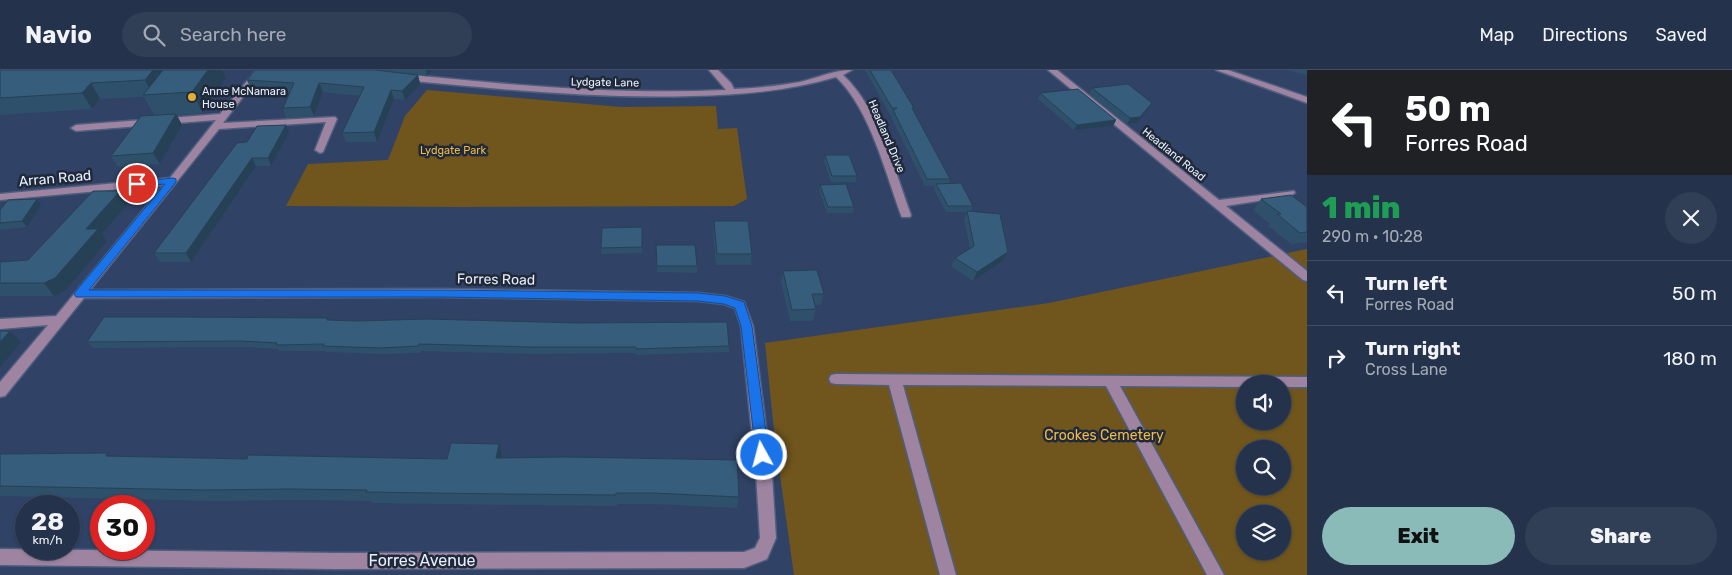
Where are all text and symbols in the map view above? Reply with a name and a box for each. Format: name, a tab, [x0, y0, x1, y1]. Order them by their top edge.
search box	[122, 12, 472, 57]
text: Navio	[25, 21, 92, 49]
icon: search	[140, 21, 168, 49]
text: Search here	[180, 23, 286, 46]
text: Map	[1479, 24, 1514, 46]
text: Directions	[1542, 24, 1628, 46]
text: Saved	[1656, 24, 1707, 46]
street label: Lydgate Lane	[571, 75, 639, 90]
place label: Anne McNamara House	[202, 85, 286, 111]
text: 50 m	[1405, 88, 1491, 130]
icon: left	[1322, 90, 1387, 155]
marker: Anne McNamara House	[186, 91, 198, 103]
street label: Headland Drive	[865, 98, 908, 175]
street label: Headland Road	[1140, 125, 1208, 184]
text: Forres Road	[1405, 130, 1528, 157]
park label: Lydgate Park	[420, 144, 486, 157]
pin	[116, 163, 158, 205]
street label: Arran Road	[18, 167, 92, 190]
icon: arrive	[123, 170, 151, 198]
text: 1 min	[1322, 190, 1400, 226]
button: close	[1665, 192, 1717, 244]
text: 290 m · 10:28	[1322, 227, 1423, 246]
street label: Forres Road	[457, 270, 535, 289]
text: Turn left	[1365, 272, 1447, 295]
icon: left	[1322, 279, 1350, 307]
text: 50 m	[1672, 282, 1717, 305]
text: Forres Road	[1365, 295, 1454, 314]
text: Turn right	[1365, 337, 1460, 360]
icon: right	[1322, 344, 1350, 372]
text: 180 m	[1663, 347, 1717, 370]
text: Cross Lane	[1365, 360, 1448, 379]
map controls	[1236, 375, 1291, 560]
button: sound	[1236, 375, 1291, 430]
park label: Crookes Cemetery	[1044, 427, 1164, 444]
position arrow	[735, 428, 787, 480]
button: search	[1236, 440, 1291, 495]
speed limit sign: 30	[90, 495, 155, 560]
button: layers	[1236, 505, 1291, 560]
text: 28	[31, 507, 64, 536]
button: Exit	[1322, 507, 1515, 565]
button: Share	[1525, 507, 1717, 565]
text: km/h	[33, 533, 62, 547]
street label: Forres Avenue	[368, 551, 476, 570]

